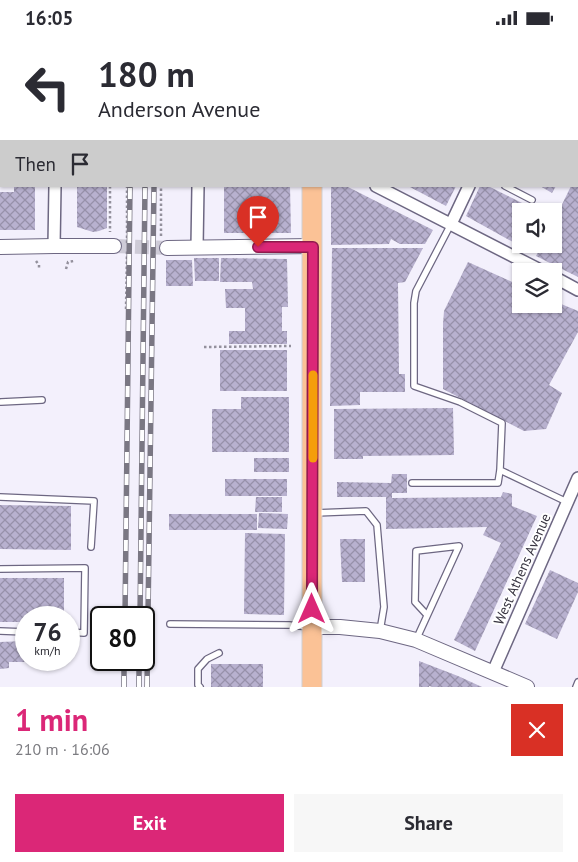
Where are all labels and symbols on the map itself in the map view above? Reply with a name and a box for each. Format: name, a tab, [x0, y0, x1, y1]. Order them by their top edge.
pin	[237, 196, 279, 247]
street label: West Athens Avenue	[489, 510, 555, 628]
position arrow	[285, 582, 337, 634]
speed limit sign: 80	[90, 606, 155, 671]

